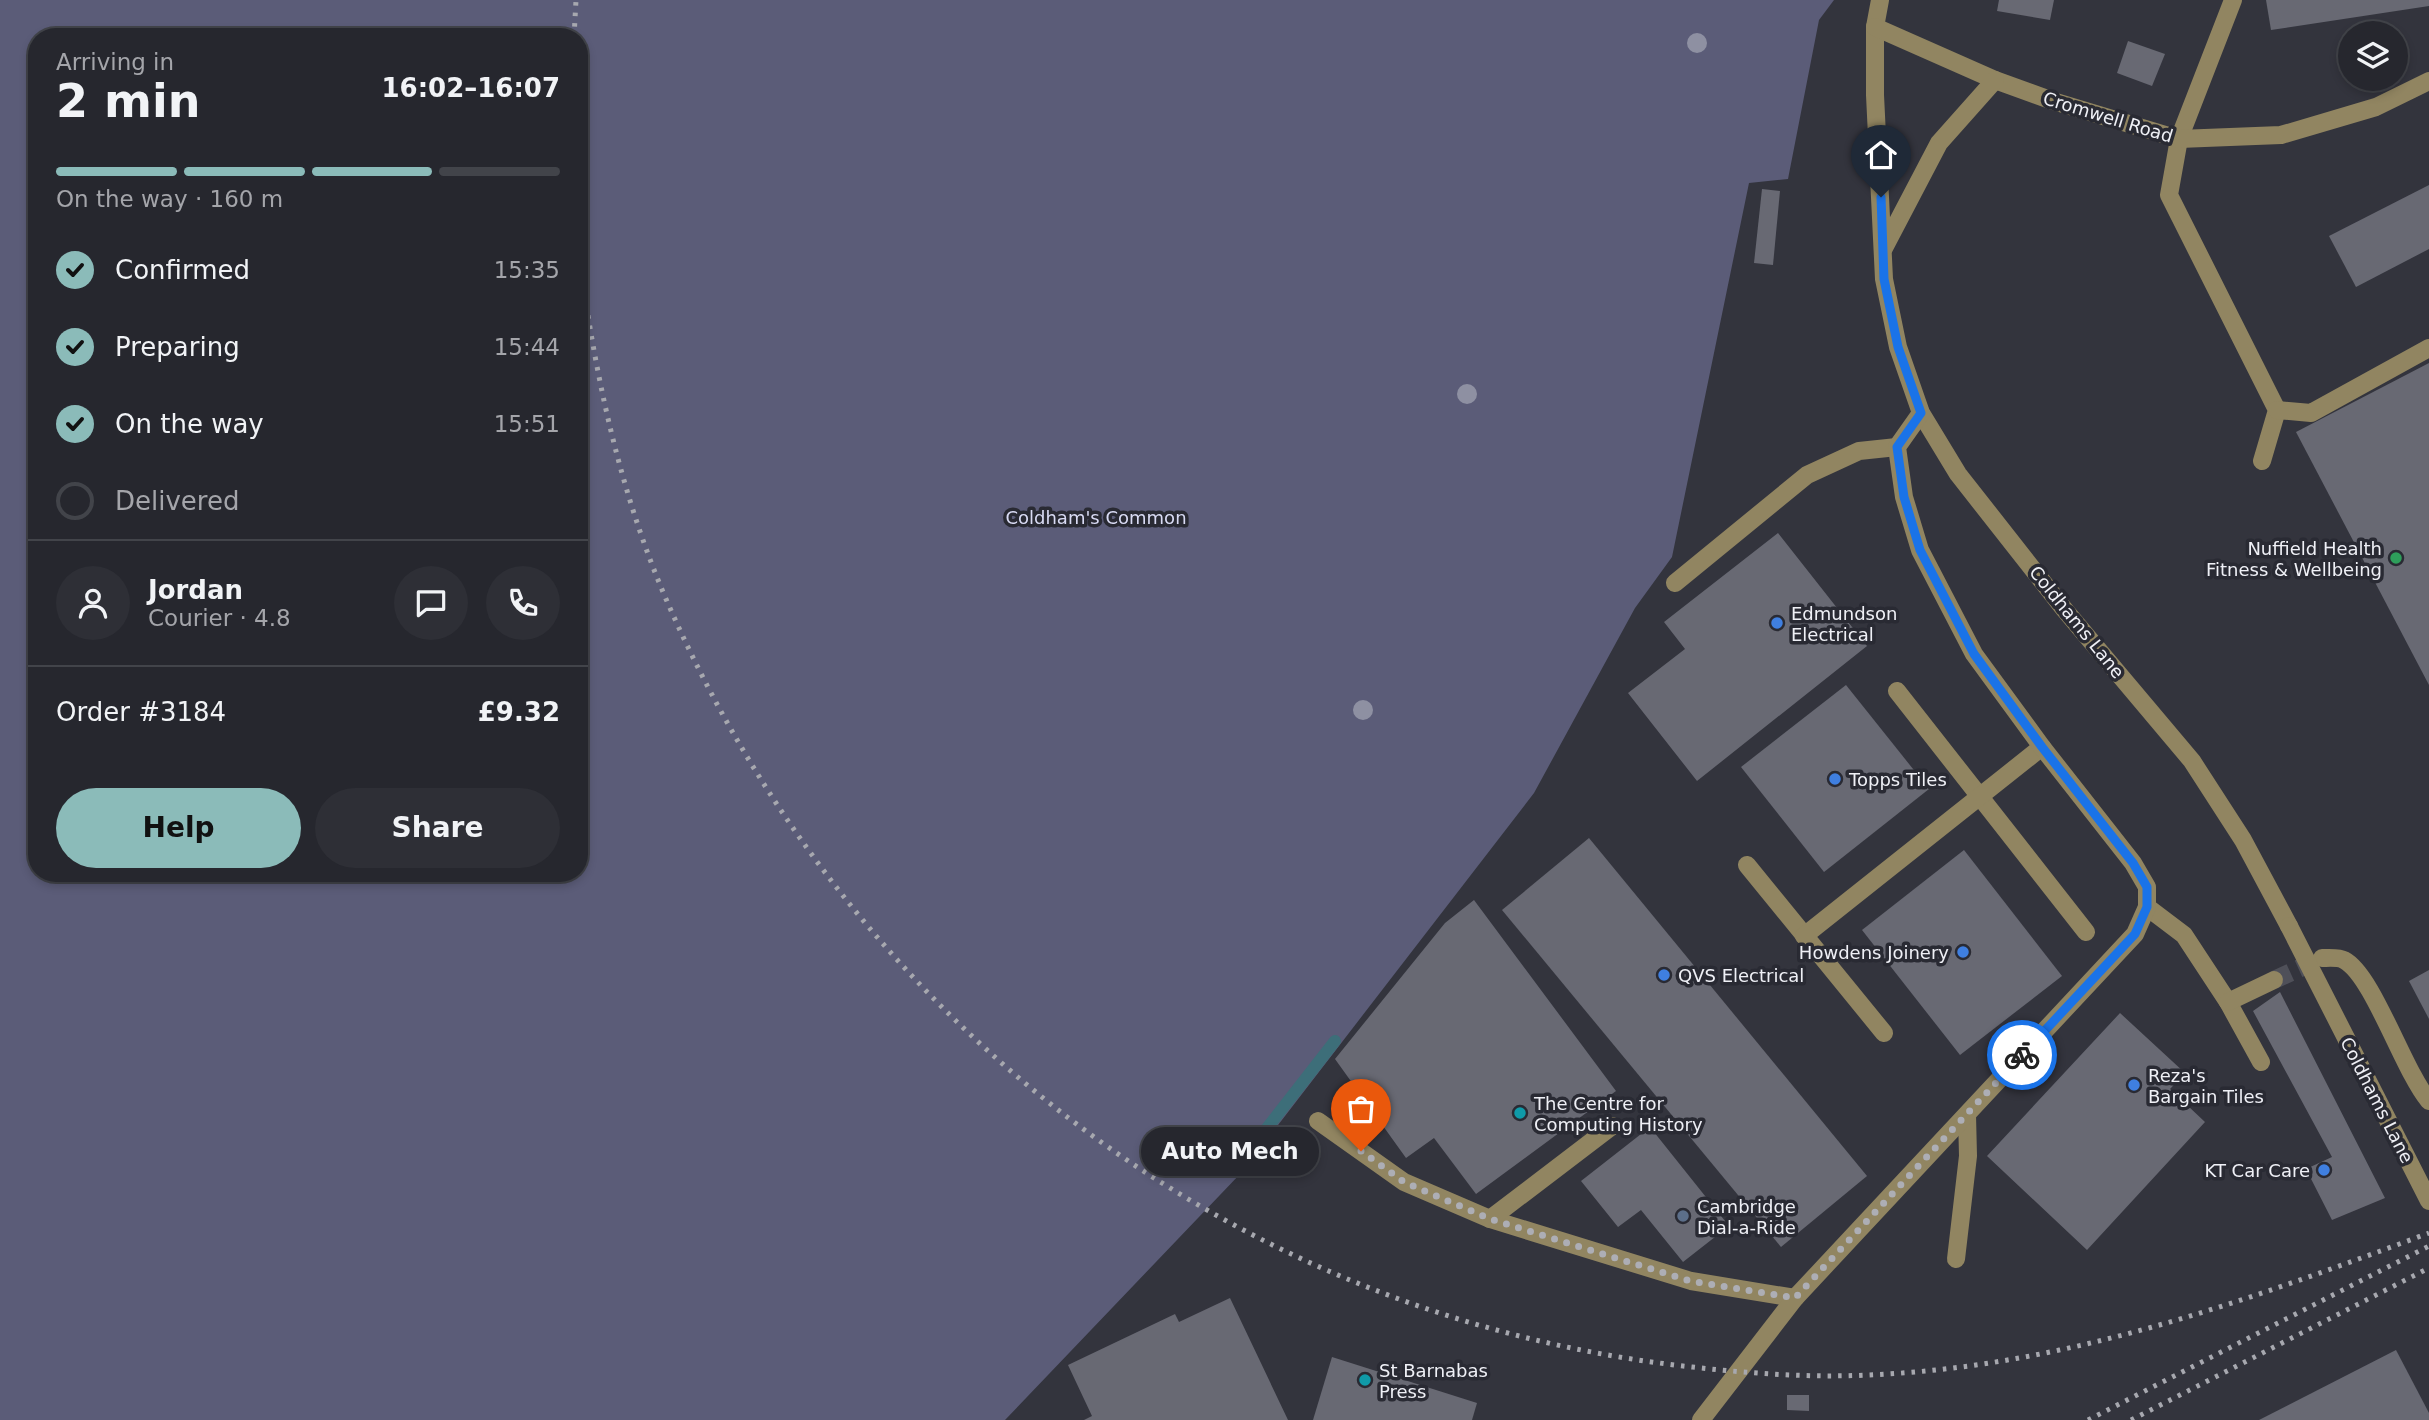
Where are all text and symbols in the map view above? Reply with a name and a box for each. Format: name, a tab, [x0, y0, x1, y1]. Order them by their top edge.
map controls	[2338, 21, 2408, 91]
button: layers	[2338, 21, 2408, 91]
text: Arriving in	[56, 49, 174, 75]
text: 16:02–16:07	[381, 73, 560, 103]
text: 2 min	[56, 74, 200, 128]
street label: Cromwell Road	[2040, 87, 2176, 147]
pin	[1851, 125, 1911, 197]
icon: home	[1862, 136, 1900, 174]
text: On the way · 160 m	[56, 186, 283, 212]
icon: check	[56, 251, 94, 289]
text: Confirmed	[115, 255, 250, 285]
text: 15:35	[494, 257, 560, 283]
icon: check	[56, 328, 94, 366]
text: Preparing	[115, 332, 240, 362]
text: 15:44	[494, 334, 560, 360]
icon: check	[56, 405, 94, 443]
text: On the way	[115, 409, 264, 439]
text: 15:51	[494, 411, 560, 437]
text: Delivered	[115, 486, 239, 516]
park label: Coldham's Common	[1005, 507, 1187, 528]
place label: Nuffield Health Fitness & Wellbeing	[2206, 538, 2382, 580]
marker: Nuffield Health Fitness & Wellbeing	[2388, 550, 2404, 566]
street label: Coldhams Lane	[2025, 562, 2129, 682]
button: person	[56, 566, 130, 640]
button: chat	[394, 566, 468, 640]
button: phone	[486, 566, 560, 640]
text: Jordan	[148, 575, 243, 605]
place label: Edmundson Electrical	[1791, 603, 1897, 645]
text: Courier · 4.8	[148, 605, 291, 631]
marker: Edmundson Electrical	[1769, 615, 1785, 631]
text: Order #3184	[56, 697, 226, 727]
text: £9.32	[478, 697, 560, 727]
place label: Topps Tiles	[1848, 769, 1947, 790]
marker: Topps Tiles	[1827, 771, 1843, 787]
button: Help	[56, 788, 301, 868]
button: Share	[315, 788, 560, 868]
place label: Howdens Joinery	[1799, 942, 1949, 963]
marker: Howdens Joinery	[1955, 944, 1971, 960]
place label: QVS Electrical	[1678, 965, 1804, 986]
marker: QVS Electrical	[1656, 967, 1672, 983]
courier	[1987, 1020, 2057, 1090]
street label: Coldhams Lane	[2336, 1033, 2418, 1167]
icon: bike	[2003, 1036, 2041, 1074]
place label: Reza's Bargain Tiles	[2148, 1065, 2264, 1107]
marker: Reza's Bargain Tiles	[2126, 1077, 2142, 1093]
pin	[1331, 1079, 1391, 1151]
icon: bag	[1342, 1090, 1380, 1128]
place label: The Centre for Computing History	[1533, 1093, 1703, 1135]
marker: The Centre for Computing History	[1512, 1105, 1528, 1121]
callout: Auto Mech	[1140, 1126, 1319, 1176]
text: Auto Mech	[1161, 1138, 1299, 1164]
place label: KT Car Care	[2204, 1160, 2310, 1181]
marker: KT Car Care	[2316, 1162, 2332, 1178]
place label: Cambridge Dial-a-Ride	[1697, 1196, 1796, 1238]
marker: Cambridge Dial-a-Ride	[1675, 1208, 1691, 1224]
place label: St Barnabas Press	[1379, 1360, 1488, 1402]
marker: St Barnabas Press	[1357, 1372, 1373, 1388]

